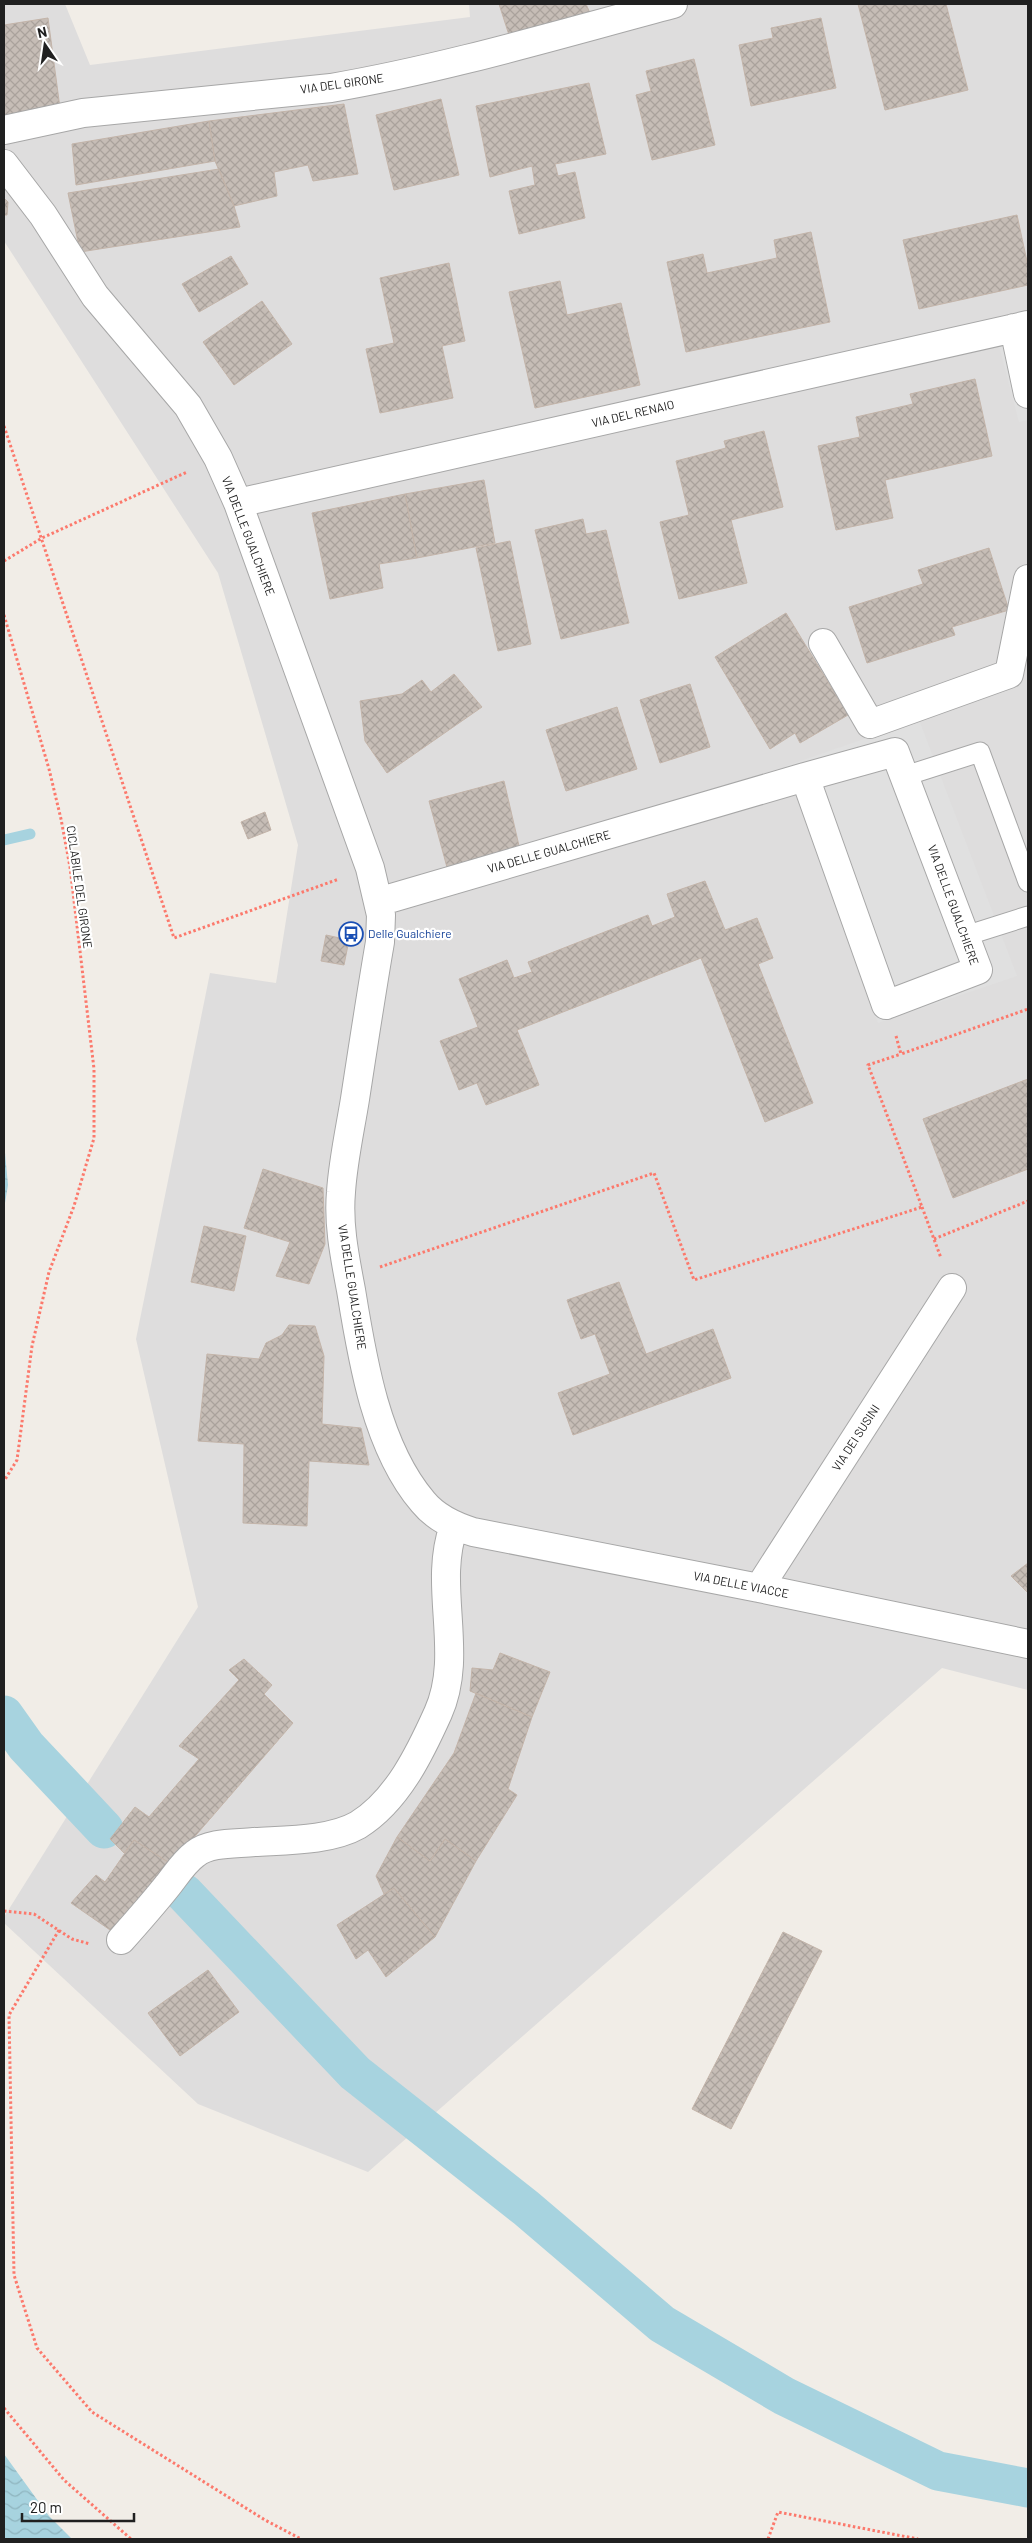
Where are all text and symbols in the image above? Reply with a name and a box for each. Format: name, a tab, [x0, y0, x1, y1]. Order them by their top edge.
north arrow	[20, 20, 70, 70]
text: N	[36, 23, 48, 41]
street label: VIA DEL GIRONE	[299, 70, 385, 96]
street label: VIA DEL RENAIO	[590, 397, 675, 429]
street label: VIA DELLE GUALCHIERE	[220, 474, 278, 597]
street label: CICLABILE DEL GIRONE	[64, 825, 96, 949]
street label: VIA DELLE GUALCHIERE	[486, 827, 612, 875]
street label: VIA DELLE GUALCHIERE	[926, 843, 982, 967]
bus stop icon: Delle Gualchiere	[338, 921, 364, 947]
place label: Delle Gualchiere	[368, 926, 452, 940]
street label: VIA DELLE GUALCHIERE	[336, 1223, 370, 1351]
street label: VIA DEI SUSINI	[829, 1402, 882, 1473]
street label: VIA DELLE VIACCE	[692, 1568, 790, 1600]
scale bar	[22, 2490, 135, 2522]
text: 20 m	[30, 2498, 62, 2516]

